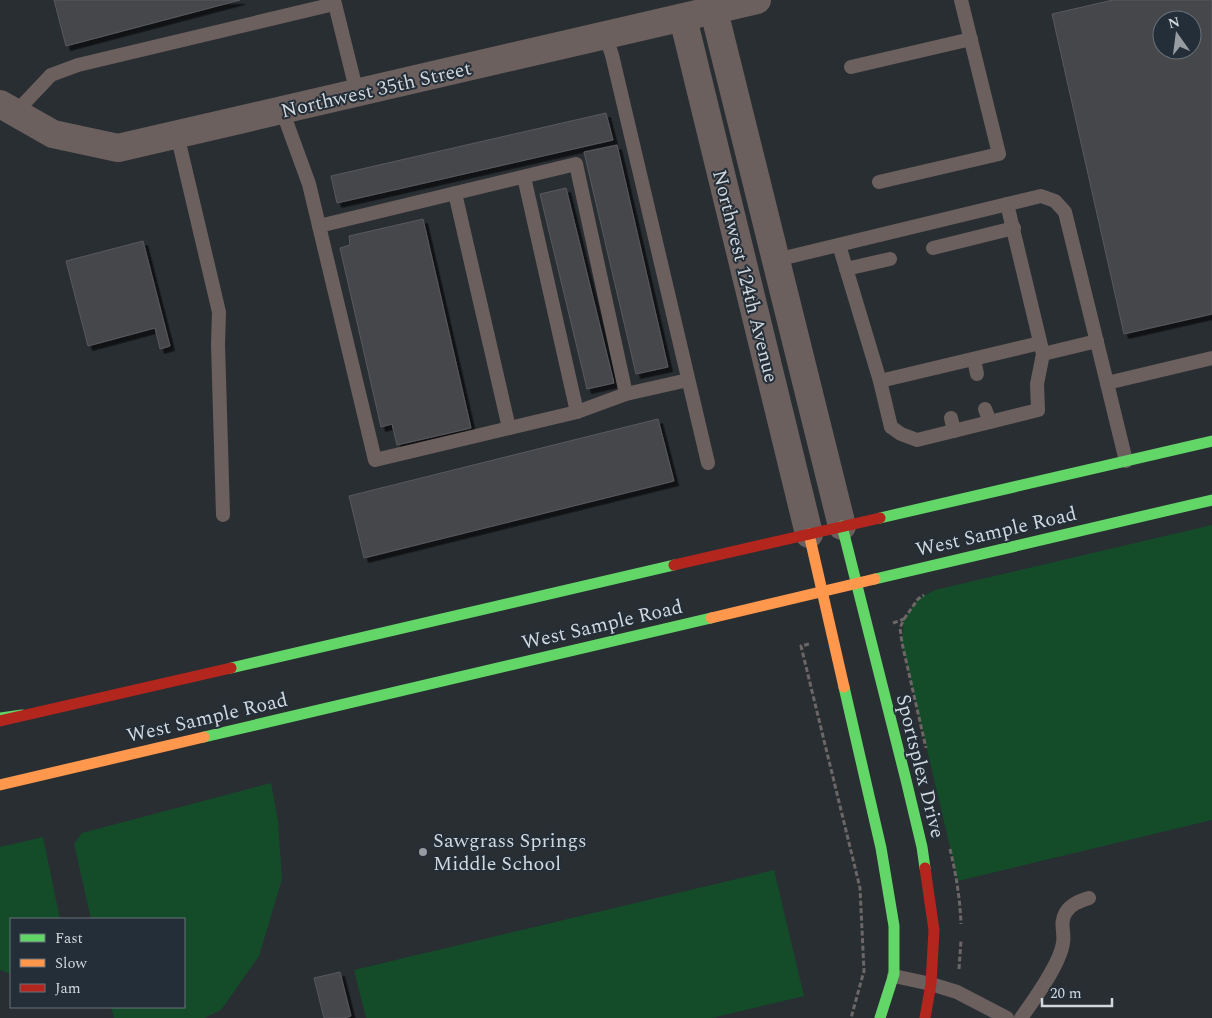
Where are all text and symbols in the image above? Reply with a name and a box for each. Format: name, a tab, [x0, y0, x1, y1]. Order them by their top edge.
north arrow	[1152, 10, 1202, 60]
text: N	[1166, 11, 1182, 34]
street label: Northwest 35th Street	[278, 53, 474, 126]
street label: Northwest 124th Avenue	[704, 167, 786, 386]
street label: West Sample Road	[913, 499, 1080, 565]
street label: West Sample Road	[519, 592, 686, 658]
street label: West Sample Road	[124, 685, 291, 751]
street label: Sportsplex Drive	[888, 691, 952, 841]
place label: Sawgrass Springs Middle School	[433, 826, 587, 879]
marker: Sawgrass Springs Middle School	[417, 846, 429, 858]
legend	[10, 918, 185, 1008]
text: Fast	[55, 927, 83, 950]
text: Slow	[55, 952, 87, 975]
scale bar	[1042, 976, 1112, 1008]
text: Jam	[55, 977, 81, 1000]
text: 20 m	[1050, 982, 1082, 1005]

